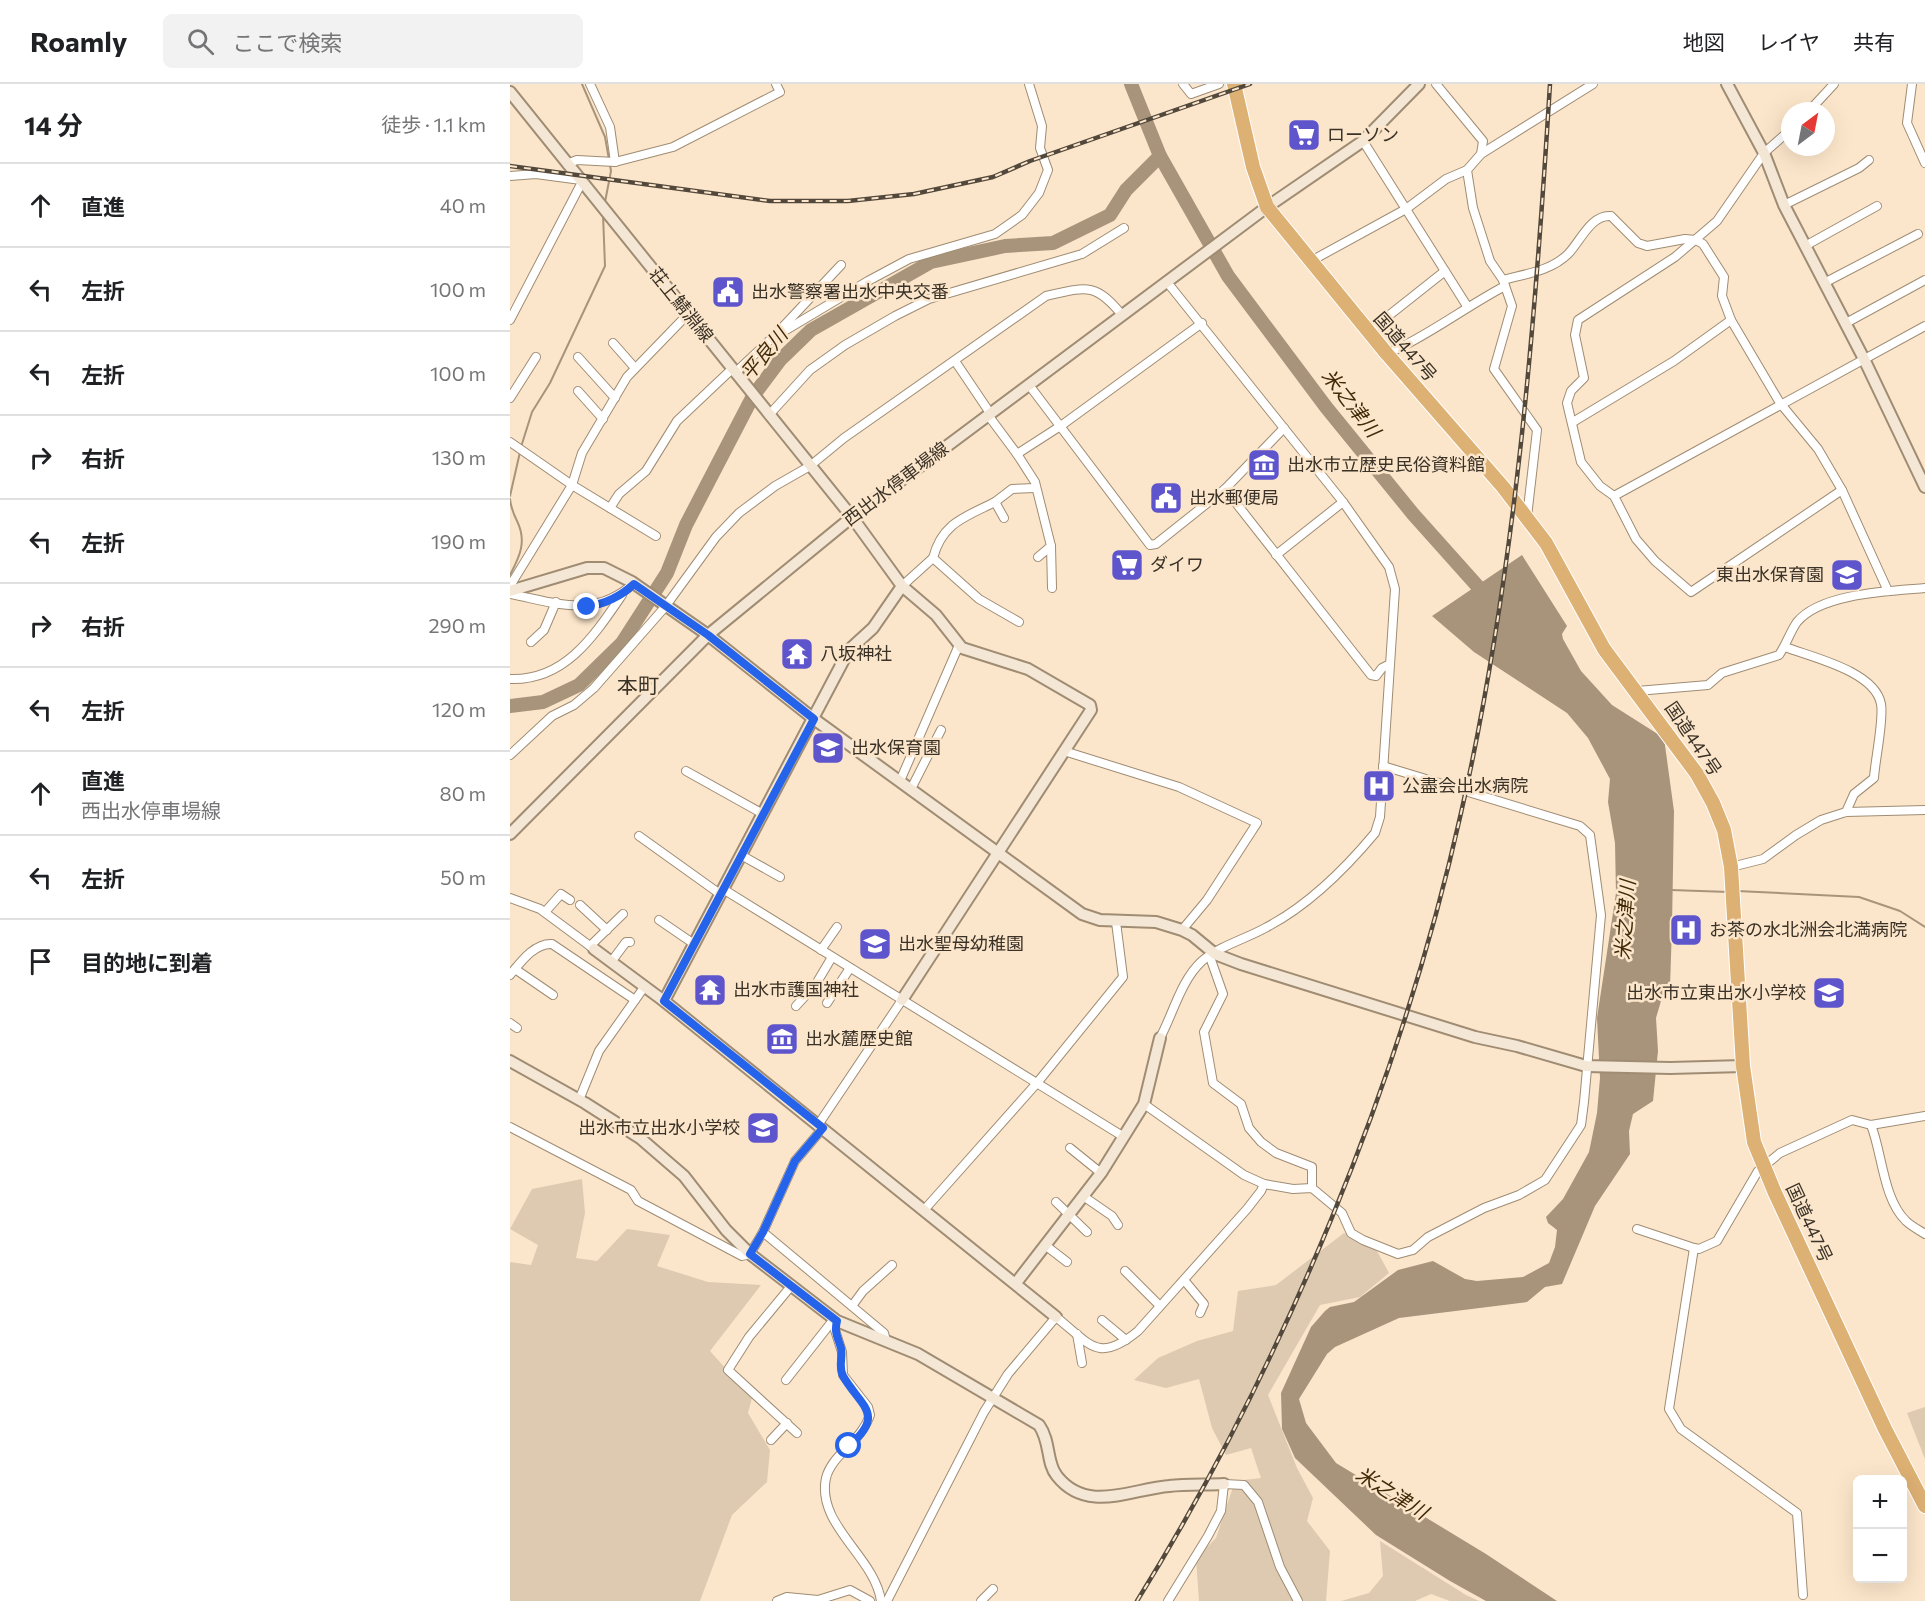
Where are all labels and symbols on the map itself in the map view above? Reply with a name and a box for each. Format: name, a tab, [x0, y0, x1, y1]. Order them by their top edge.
north arrow	[1781, 102, 1835, 156]
supermarket icon: ローソン	[1286, 117, 1322, 153]
place label: ローソン	[1327, 123, 1399, 145]
street label: 荘上鯖淵線	[645, 262, 719, 346]
public building icon: 出水警察署出水中央交番	[710, 274, 746, 310]
place label: 出水警察署出水中央交番	[751, 280, 949, 302]
street label: 国道447号	[1370, 307, 1442, 386]
water label: 平良川	[735, 321, 793, 384]
water label: 米之津川	[1318, 363, 1387, 443]
street label: 西出水停車場線	[838, 437, 952, 530]
museum icon: 出水市立歴史民俗資料館	[1246, 447, 1282, 483]
place label: 出水市立歴史民俗資料館	[1287, 453, 1485, 475]
public building icon: 出水郵便局	[1148, 480, 1184, 516]
place label: 出水郵便局	[1189, 486, 1279, 508]
supermarket icon: ダイワ	[1109, 547, 1145, 583]
place label: ダイワ	[1150, 553, 1204, 575]
school or university icon: 東出水保育園	[1829, 557, 1865, 593]
place label: 東出水保育園	[1716, 563, 1824, 585]
route end	[573, 593, 599, 619]
temple icon: 八坂神社	[779, 636, 815, 672]
place label: 八坂神社	[820, 642, 892, 664]
district label: 本町	[617, 672, 659, 697]
street label: 国道447号	[1661, 697, 1727, 780]
school or university icon: 出水保育園	[810, 730, 846, 766]
place label: 出水保育園	[851, 736, 941, 758]
hospital icon: 公盡会出水病院	[1361, 768, 1397, 804]
place label: 公盡会出水病院	[1402, 774, 1528, 796]
water label: 米之津川	[1609, 877, 1639, 961]
hospital icon: お茶の水北洲会北満病院	[1668, 912, 1704, 948]
place label: お茶の水北洲会北満病院	[1709, 918, 1907, 940]
school or university icon: 出水聖母幼稚園	[857, 926, 893, 962]
place label: 出水聖母幼稚園	[898, 932, 1024, 954]
temple icon: 出水市護国神社	[692, 972, 728, 1008]
school or university icon: 出水市立東出水小学校	[1811, 975, 1847, 1011]
place label: 出水市護国神社	[733, 978, 859, 1000]
place label: 出水市立東出水小学校	[1626, 981, 1806, 1003]
museum icon: 出水麓歴史館	[764, 1021, 800, 1057]
place label: 出水麓歴史館	[805, 1027, 913, 1049]
school or university icon: 出水市立出水小学校	[745, 1110, 781, 1146]
place label: 出水市立出水小学校	[578, 1116, 740, 1138]
street label: 国道447号	[1782, 1180, 1838, 1266]
route start	[835, 1432, 861, 1458]
water label: 米之津川	[1352, 1461, 1435, 1525]

